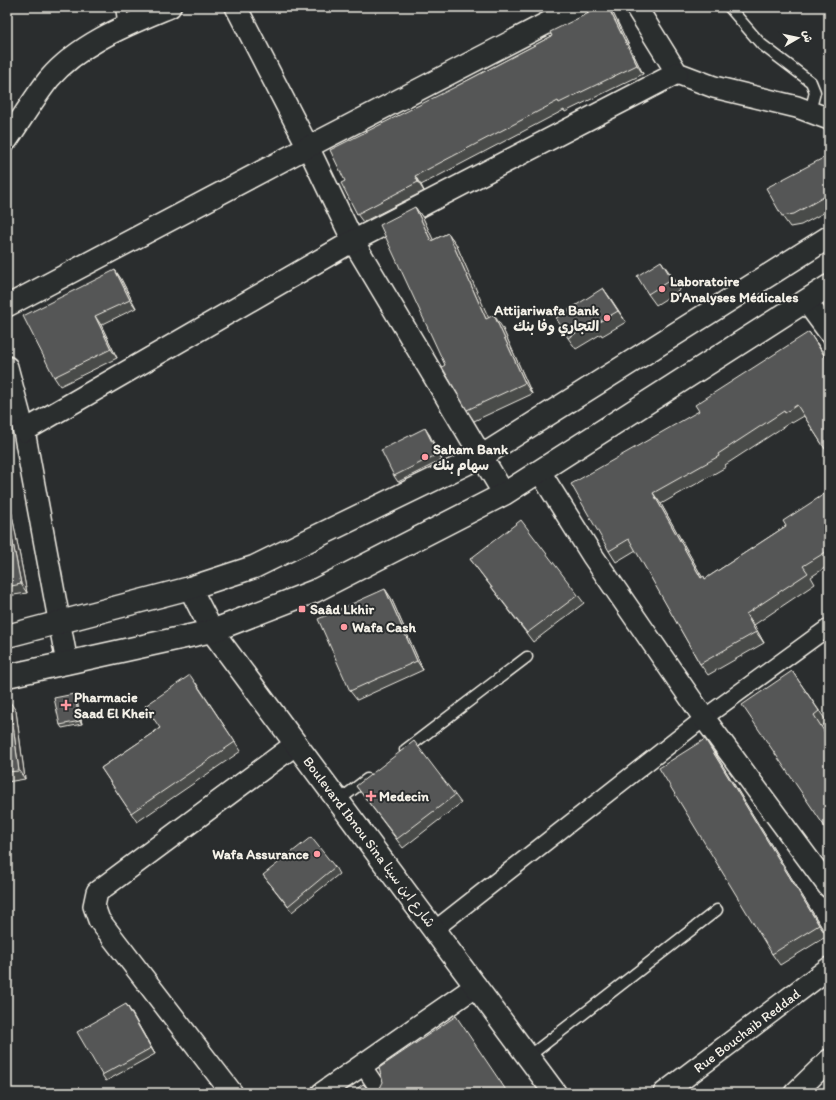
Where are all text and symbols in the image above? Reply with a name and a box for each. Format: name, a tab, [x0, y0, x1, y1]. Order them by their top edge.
north arrow	[778, 18, 818, 58]
text: ش	[800, 30, 815, 44]
place label: Laboratoire D'Analyses Médicales	[670, 273, 799, 306]
marker: Laboratoire D'Analyses Médicales	[657, 284, 667, 294]
place label: Attijariwafa Bank التجاري وفا بنك	[493, 302, 600, 337]
marker: Attijariwafa Bank التجاري وفا بنك	[602, 313, 612, 323]
place label: Saham Bank سهام بنك	[433, 441, 509, 476]
marker: Saham Bank سهام بنك	[420, 452, 430, 462]
place label: Saâd Lkhir	[310, 601, 375, 618]
marker: Saâd Lkhir	[297, 604, 307, 614]
place label: Wafa Cash	[352, 619, 416, 636]
marker: Wafa Cash	[339, 622, 349, 632]
place label: Pharmacie Saad El Kheir	[74, 689, 154, 722]
marker: Pharmacie Saad El Kheir	[61, 700, 71, 710]
street label: Boulevard Ibnou Sina شارع ابن سينا	[298, 753, 439, 931]
place label: Medecin	[379, 788, 429, 805]
marker: Medecin	[366, 791, 376, 801]
place label: Wafa Assurance	[212, 846, 309, 863]
marker: Wafa Assurance	[312, 849, 322, 859]
street label: Rue Bouchaib Reddad	[690, 985, 804, 1077]

